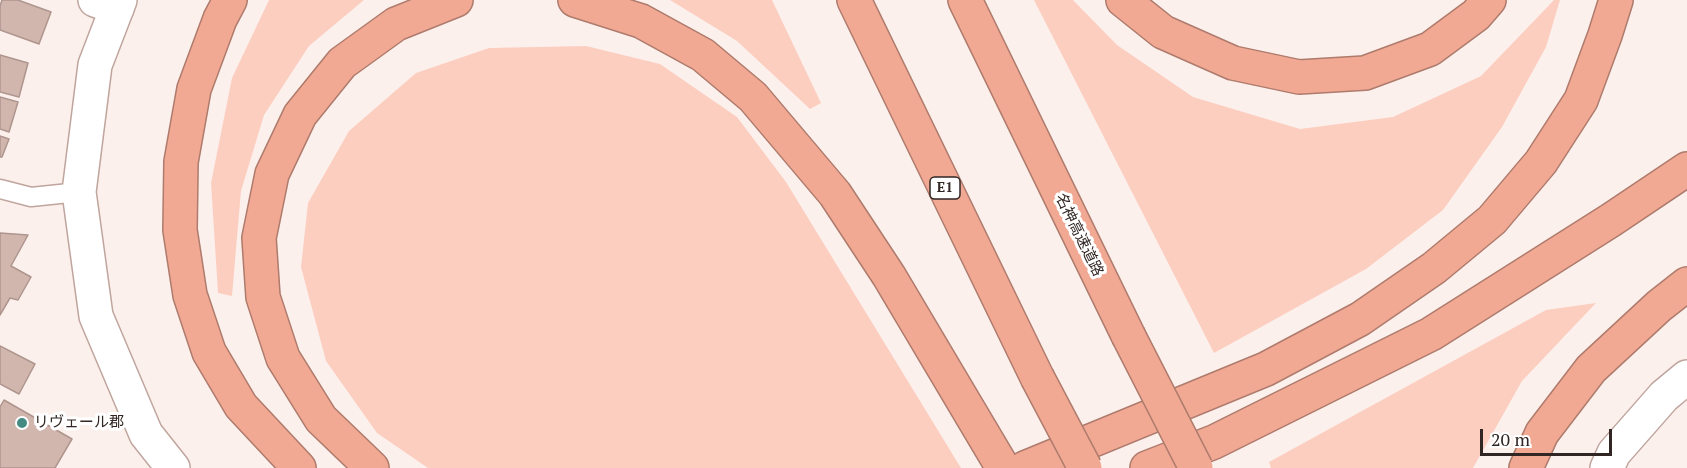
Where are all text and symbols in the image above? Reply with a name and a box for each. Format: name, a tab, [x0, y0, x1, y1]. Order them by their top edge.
road number: E1	[930, 177, 960, 199]
street label: 名神高速道路	[1051, 191, 1107, 279]
place label: リヴェール郡	[34, 414, 124, 432]
marker: リヴェール郡	[15, 416, 29, 430]
scale bar	[1483, 417, 1615, 455]
text: 20 m	[1491, 427, 1530, 451]

